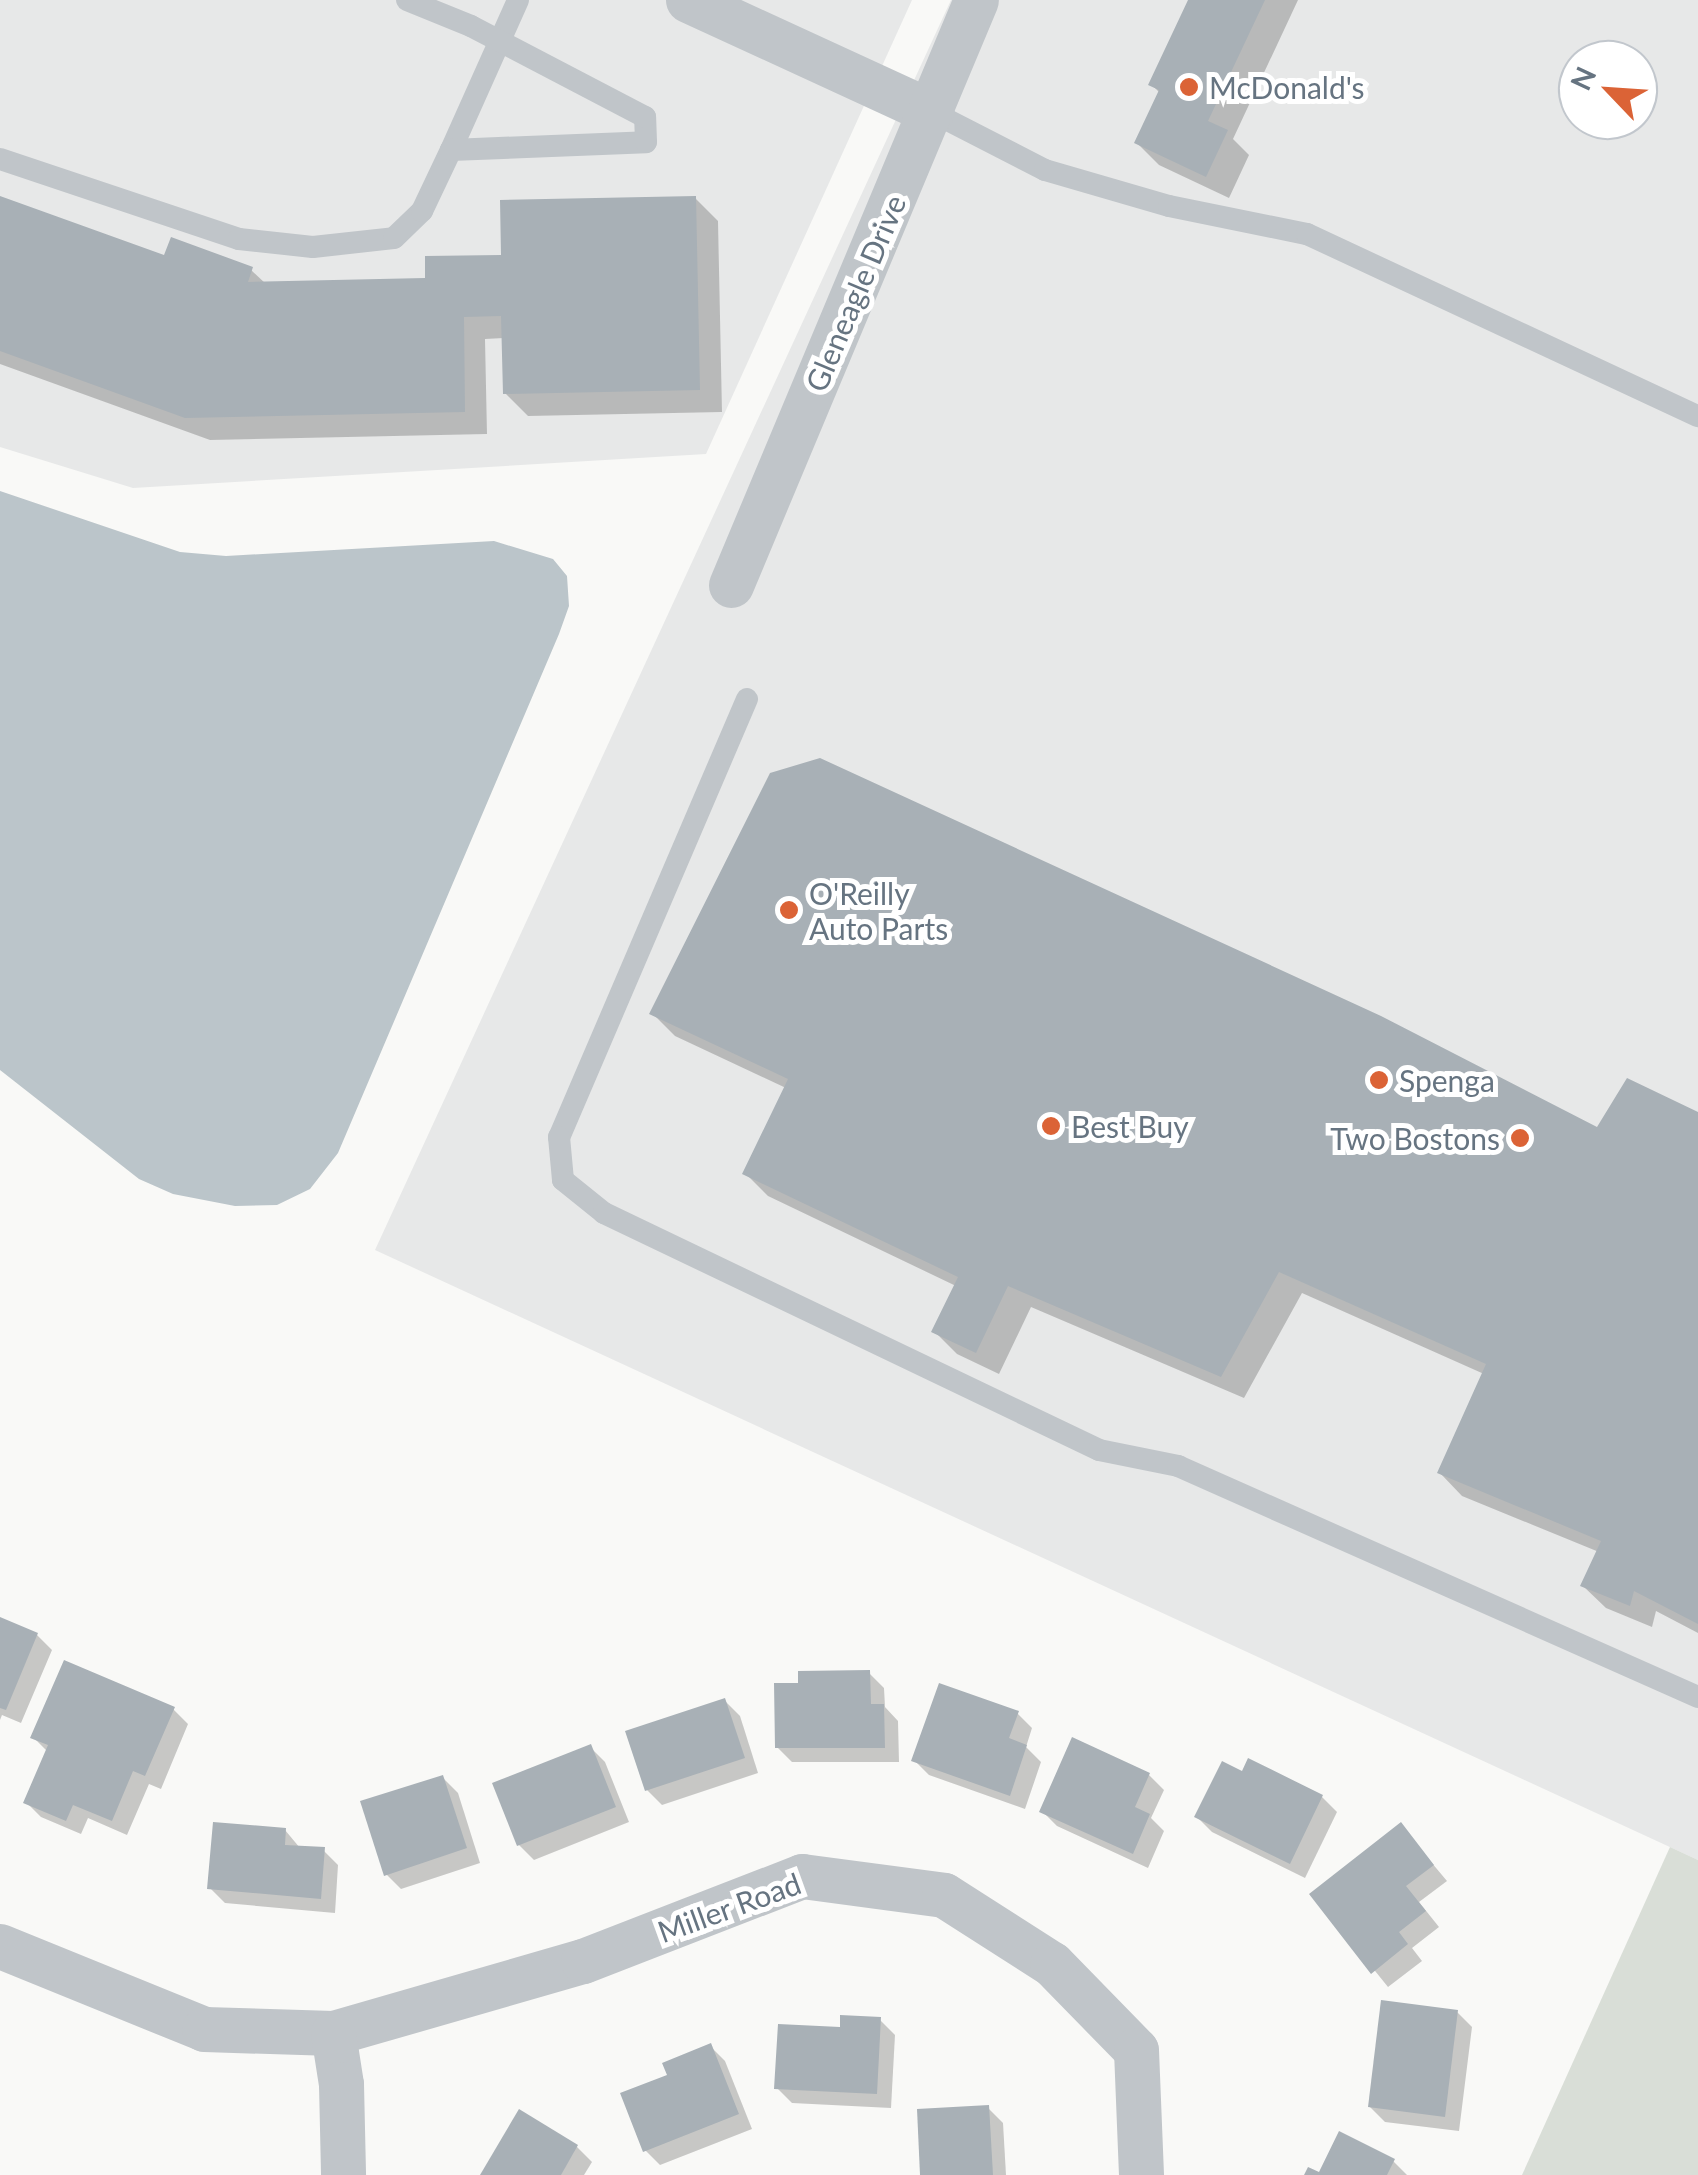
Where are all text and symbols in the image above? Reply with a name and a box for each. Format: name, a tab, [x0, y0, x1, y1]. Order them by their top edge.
north arrow	[1558, 40, 1658, 140]
text: N	[1563, 61, 1603, 95]
place label: McDonald's	[1209, 69, 1365, 105]
marker: McDonald's	[1178, 76, 1200, 98]
street label: Gleneagle Drive	[797, 189, 913, 397]
place label: O'Reilly Auto Parts	[809, 875, 948, 946]
marker: O'Reilly Auto Parts	[778, 899, 800, 921]
place label: Spenga	[1399, 1062, 1495, 1098]
marker: Spenga	[1368, 1069, 1390, 1091]
place label: Best Buy	[1071, 1108, 1189, 1144]
marker: Best Buy	[1040, 1115, 1062, 1137]
place label: Two Bostons	[1330, 1120, 1500, 1156]
marker: Two Bostons	[1509, 1127, 1531, 1149]
street label: Miller Road	[652, 1864, 806, 1950]

